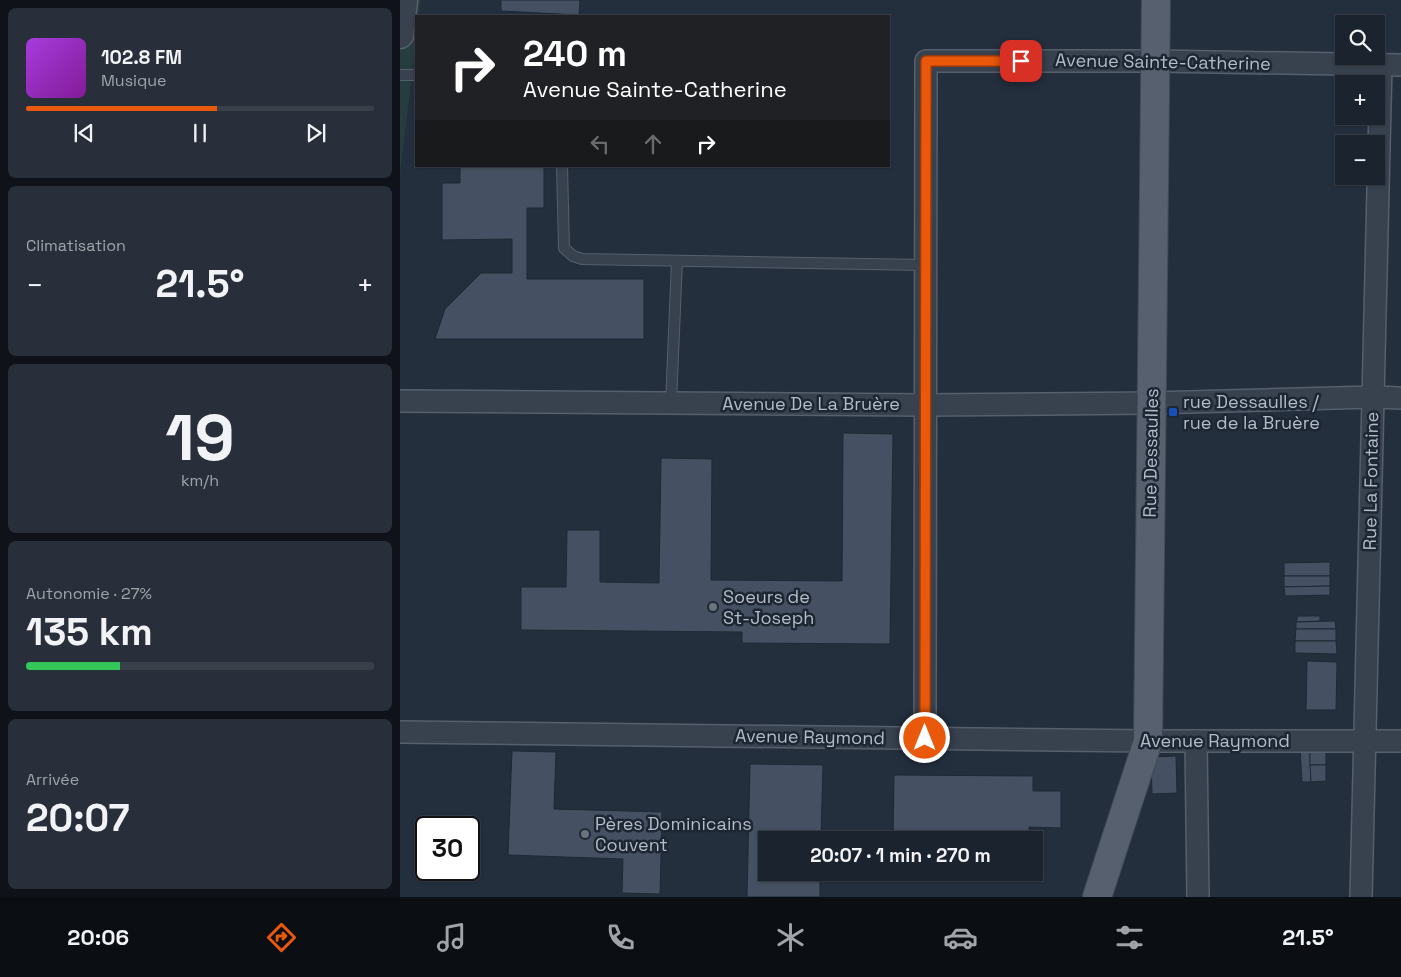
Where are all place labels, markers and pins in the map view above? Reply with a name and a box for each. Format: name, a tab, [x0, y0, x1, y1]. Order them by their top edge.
pin	[1000, 40, 1042, 82]
place label: rue Dessaulles / rue de la Bruère	[1183, 390, 1320, 434]
marker: rue Dessaulles / rue de la Bruère	[1167, 406, 1179, 418]
place label: Soeurs de St-Joseph	[723, 585, 814, 629]
marker: Soeurs de St-Joseph	[707, 601, 719, 613]
place label: Pères Dominicains Couvent	[595, 812, 752, 856]
marker: Pères Dominicains Couvent	[579, 828, 591, 840]

